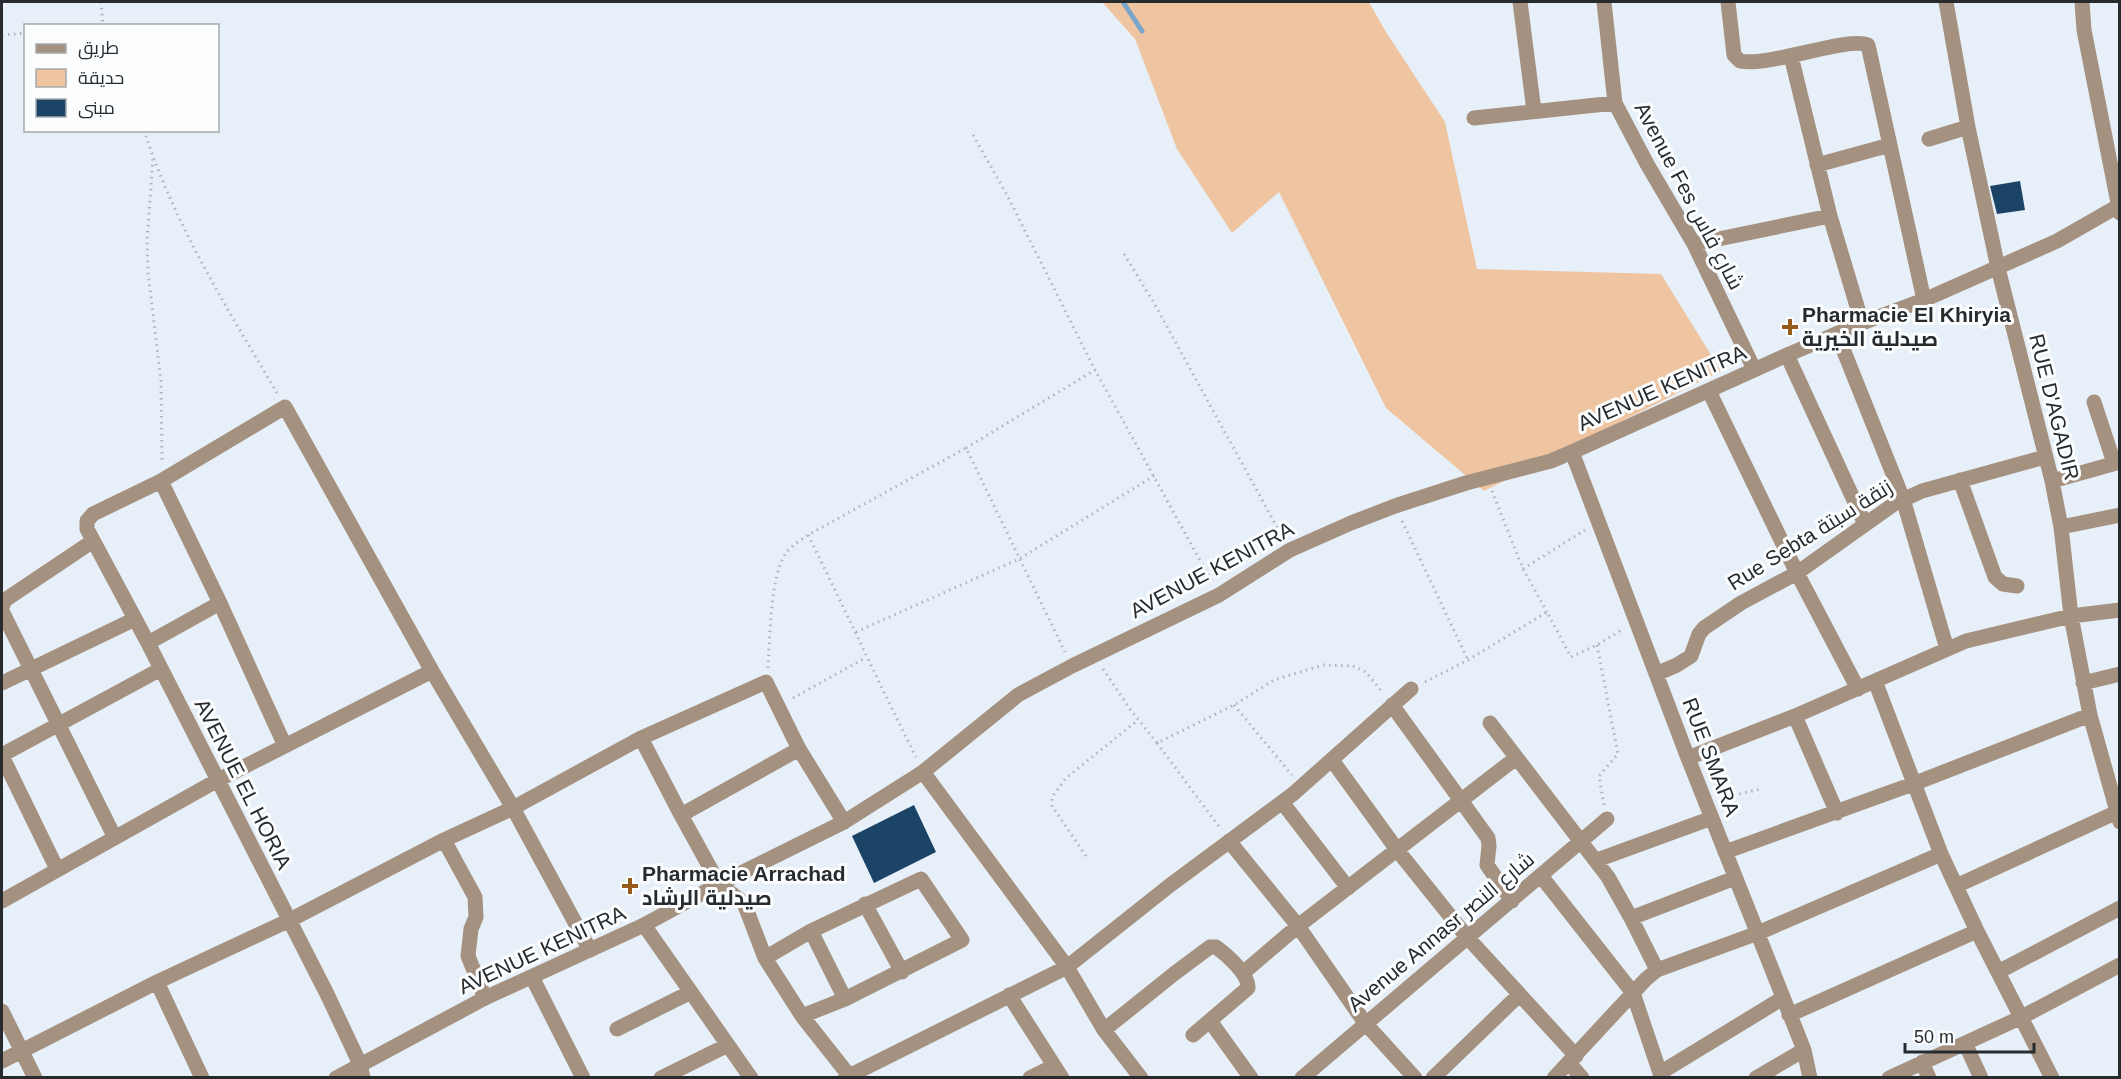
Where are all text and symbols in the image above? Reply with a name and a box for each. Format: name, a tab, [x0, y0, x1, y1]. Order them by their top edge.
legend	[24, 24, 219, 132]
text: طريق	[78, 38, 119, 60]
text: حديقة	[78, 68, 124, 88]
text: مبنى	[78, 98, 115, 119]
street label: Avenue Fes شارع فاس	[1628, 98, 1749, 295]
place label: Pharmacie El Khiryia صيدلية الخيرية	[1802, 303, 2011, 351]
marker: Pharmacie El Khiryia صيدلية الخيرية	[1783, 320, 1797, 334]
street label: RUE D'AGADIR	[2025, 331, 2084, 482]
street label: AVENUE KENITRA	[1574, 340, 1749, 435]
street label: Rue Sebta زنقة سبتة	[1723, 475, 1897, 595]
street label: AVENUE KENITRA	[1126, 517, 1297, 622]
street label: RUE SMARA	[1678, 694, 1745, 819]
street label: AVENUE EL HORIA	[191, 695, 296, 873]
street label: Avenue Annasr شارع النصر	[1343, 847, 1540, 1018]
place label: Pharmacie Arrachad صيدلية الرشاد	[642, 862, 846, 910]
marker: Pharmacie Arrachad صيدلية الرشاد	[623, 879, 637, 893]
street label: AVENUE KENITRA	[455, 901, 629, 998]
scale bar	[1905, 1016, 2034, 1054]
text: 50 m	[1914, 1027, 1954, 1047]

